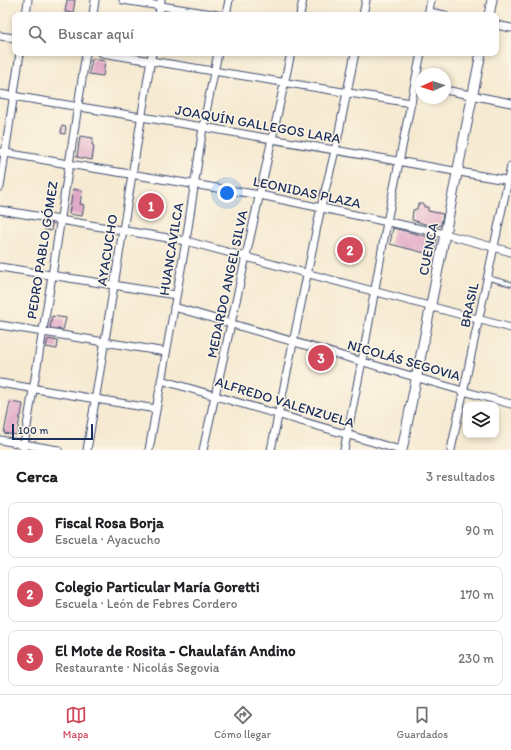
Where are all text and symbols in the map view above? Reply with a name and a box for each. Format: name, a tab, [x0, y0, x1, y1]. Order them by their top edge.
search box	[12, 12, 499, 56]
icon: search	[26, 23, 48, 45]
text: Buscar aquí	[58, 25, 134, 43]
north arrow	[415, 68, 451, 104]
street label: JOAQUÍN GALLEGOS LARA	[174, 102, 342, 147]
street label: LEONIDAS PLAZA	[251, 173, 362, 212]
street label: PEDRO PABLO GÓMEZ	[23, 180, 62, 320]
your location	[217, 183, 237, 203]
pin: 1	[138, 191, 164, 221]
street label: HUANCAVILCA	[156, 201, 187, 297]
street label: MEDARDO ANGEL SILVA	[203, 209, 251, 360]
street label: AYACUCHO	[93, 213, 122, 287]
street label: CUENCA	[415, 221, 442, 277]
pin: 2	[337, 235, 363, 265]
street label: BRASIL	[456, 281, 483, 329]
street label: NICOLÁS SEGOVIA	[345, 336, 462, 385]
pin: 3	[308, 343, 334, 373]
street label: ALFREDO VALENZUELA	[213, 373, 357, 432]
map controls	[463, 402, 499, 438]
button: layers	[463, 402, 499, 438]
scale bar	[12, 422, 93, 441]
text: 100 m	[18, 424, 48, 437]
text: Cerca	[16, 466, 58, 486]
text: 3 resultados	[426, 469, 495, 484]
text: Fiscal Rosa Borja	[55, 514, 164, 532]
text: 1	[27, 523, 33, 538]
text: 90 m	[465, 523, 494, 538]
text: Escuela · Ayacucho	[55, 532, 160, 547]
text: Colegio Particular María Goretti	[55, 578, 260, 596]
text: 2	[27, 587, 33, 602]
text: 170 m	[460, 587, 494, 602]
text: Escuela · León de Febres Cordero	[55, 596, 237, 611]
text: El Mote de Rosita - Chaulafán Andino	[55, 642, 296, 660]
text: 3	[26, 651, 34, 666]
text: 230 m	[458, 651, 494, 666]
text: Restaurante · Nicolás Segovia	[55, 660, 220, 675]
tab: Mapa	[63, 704, 88, 741]
tab: Cómo llegar	[214, 704, 271, 741]
tab: Guardados	[397, 704, 448, 741]

